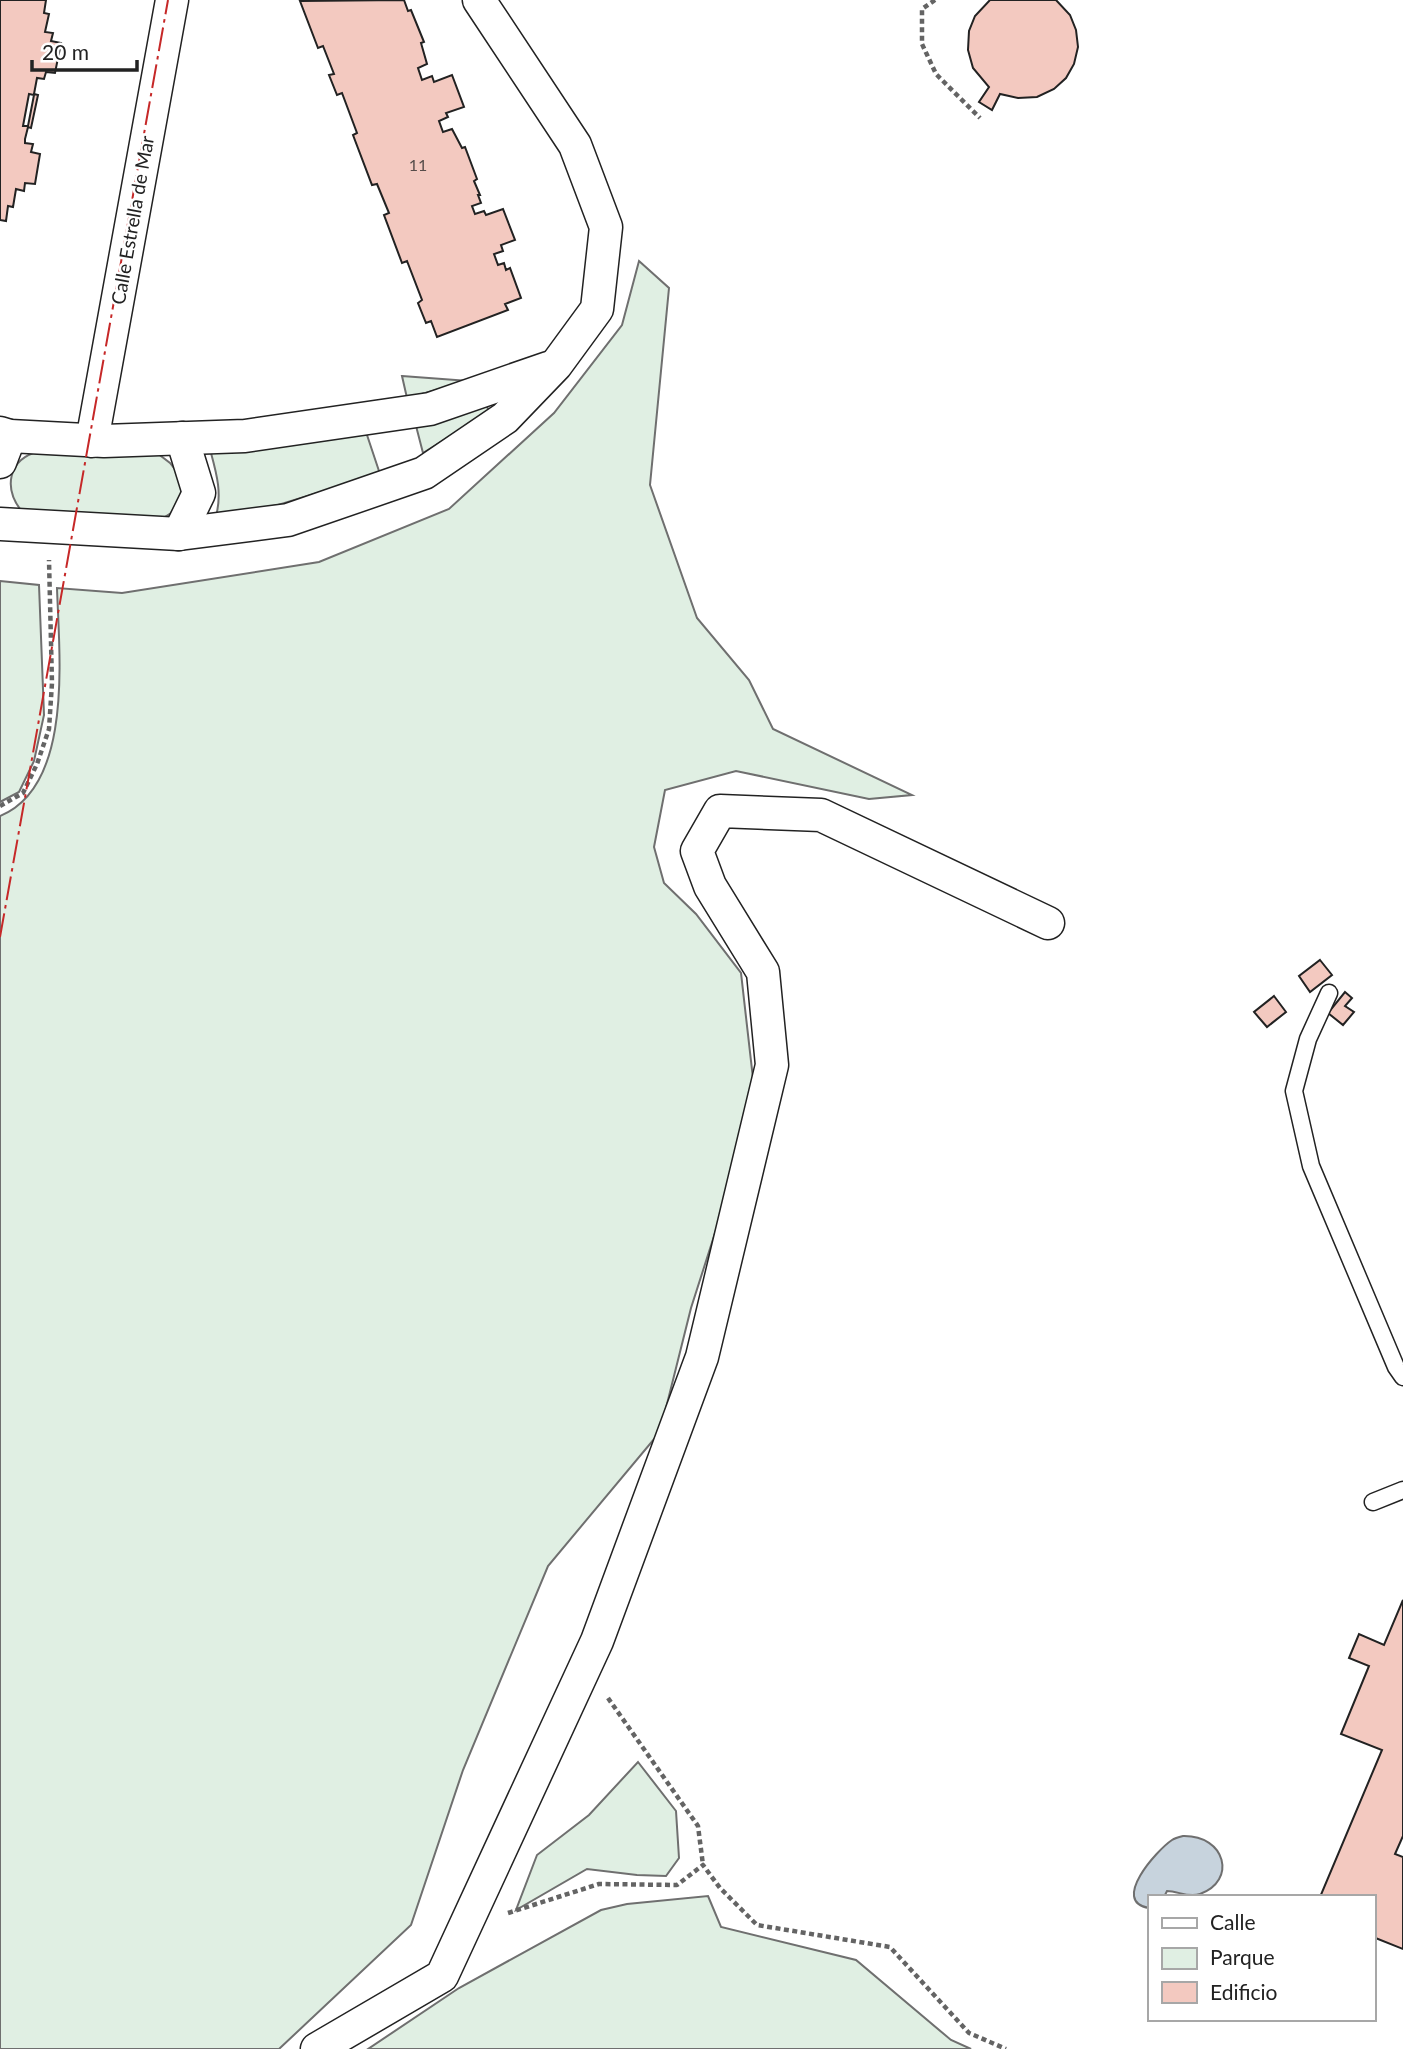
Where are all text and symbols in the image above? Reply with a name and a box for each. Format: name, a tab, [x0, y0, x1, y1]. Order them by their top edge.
scale bar	[32, 28, 136, 72]
text: 20 m	[42, 39, 89, 64]
street label: Calle Estrella de Mar	[106, 134, 158, 306]
house number: 11	[409, 155, 427, 174]
legend	[1148, 1895, 1375, 2021]
text: Calle	[1210, 1909, 1255, 1934]
text: Parque	[1210, 1944, 1275, 1969]
text: Edificio	[1210, 1979, 1278, 2004]

